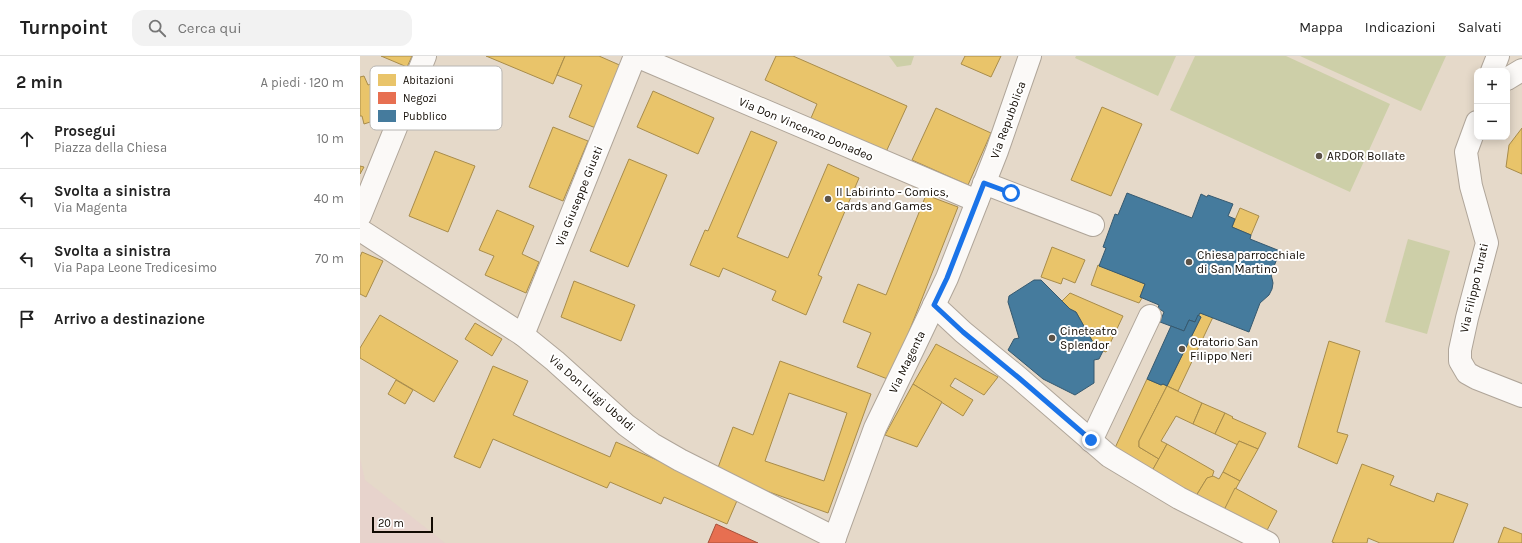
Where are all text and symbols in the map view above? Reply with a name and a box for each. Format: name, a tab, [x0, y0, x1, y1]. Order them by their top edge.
search box	[132, 10, 412, 46]
text: Turnpoint	[20, 17, 108, 39]
icon: search	[146, 17, 168, 39]
text: Cerca qui	[178, 19, 242, 37]
text: Mappa	[1299, 19, 1343, 36]
text: Indicazioni	[1365, 19, 1436, 36]
text: Salvati	[1458, 19, 1502, 36]
legend	[370, 66, 502, 130]
map controls	[1474, 68, 1510, 140]
button: +	[1474, 68, 1510, 104]
text: 2 min	[16, 72, 63, 92]
text: Abitazioni	[403, 74, 454, 87]
text: A piedi · 120 m	[260, 75, 344, 90]
street label: Via Repubblica	[987, 79, 1029, 161]
text: Negozi	[403, 92, 437, 105]
street label: Via Don Vincenzo Donadeo	[737, 94, 875, 164]
button: −	[1474, 104, 1510, 140]
text: Pubblico	[403, 110, 447, 123]
text: Prosegui	[54, 122, 116, 140]
icon: ahead	[16, 128, 38, 150]
text: 10 m	[317, 131, 344, 146]
text: Piazza della Chiesa	[54, 140, 167, 155]
street label: Via Giuseppe Giusti	[553, 144, 605, 248]
place label: ARDOR Bollate	[1327, 149, 1405, 163]
marker: ARDOR Bollate	[1314, 151, 1324, 161]
text: Svolta a sinistra	[54, 182, 171, 200]
route start	[1002, 184, 1020, 202]
place label: Il Labirinto - Comics, Cards and Games	[836, 185, 949, 213]
icon: left	[16, 188, 38, 210]
text: 40 m	[314, 191, 344, 206]
marker: Il Labirinto - Comics, Cards and Games	[823, 194, 833, 204]
text: Via Magenta	[54, 200, 128, 215]
text: Svolta a sinistra	[54, 242, 171, 260]
street label: Via Filippo Turati	[1457, 242, 1491, 334]
icon: left	[16, 248, 38, 270]
place label: Chiesa parrocchiale di San Martino	[1197, 248, 1305, 276]
text: 70 m	[315, 251, 344, 266]
marker: Chiesa parrocchiale di San Martino	[1184, 257, 1194, 267]
text: Via Papa Leone Tredicesimo	[54, 260, 217, 275]
icon: arrive	[16, 308, 38, 330]
text: Arrivo a destinazione	[54, 310, 205, 328]
place label: Cineteatro Splendor	[1060, 324, 1117, 352]
street label: Via Magenta	[886, 328, 928, 396]
marker: Cineteatro Splendor	[1047, 333, 1057, 343]
place label: Oratorio San Filippo Neri	[1190, 335, 1258, 363]
marker: Oratorio San Filippo Neri	[1177, 344, 1187, 354]
street label: Via Don Luigi Uboldi	[546, 352, 638, 434]
route end	[1082, 431, 1100, 449]
scale bar	[372, 515, 433, 534]
text: 20 m	[378, 517, 404, 530]

